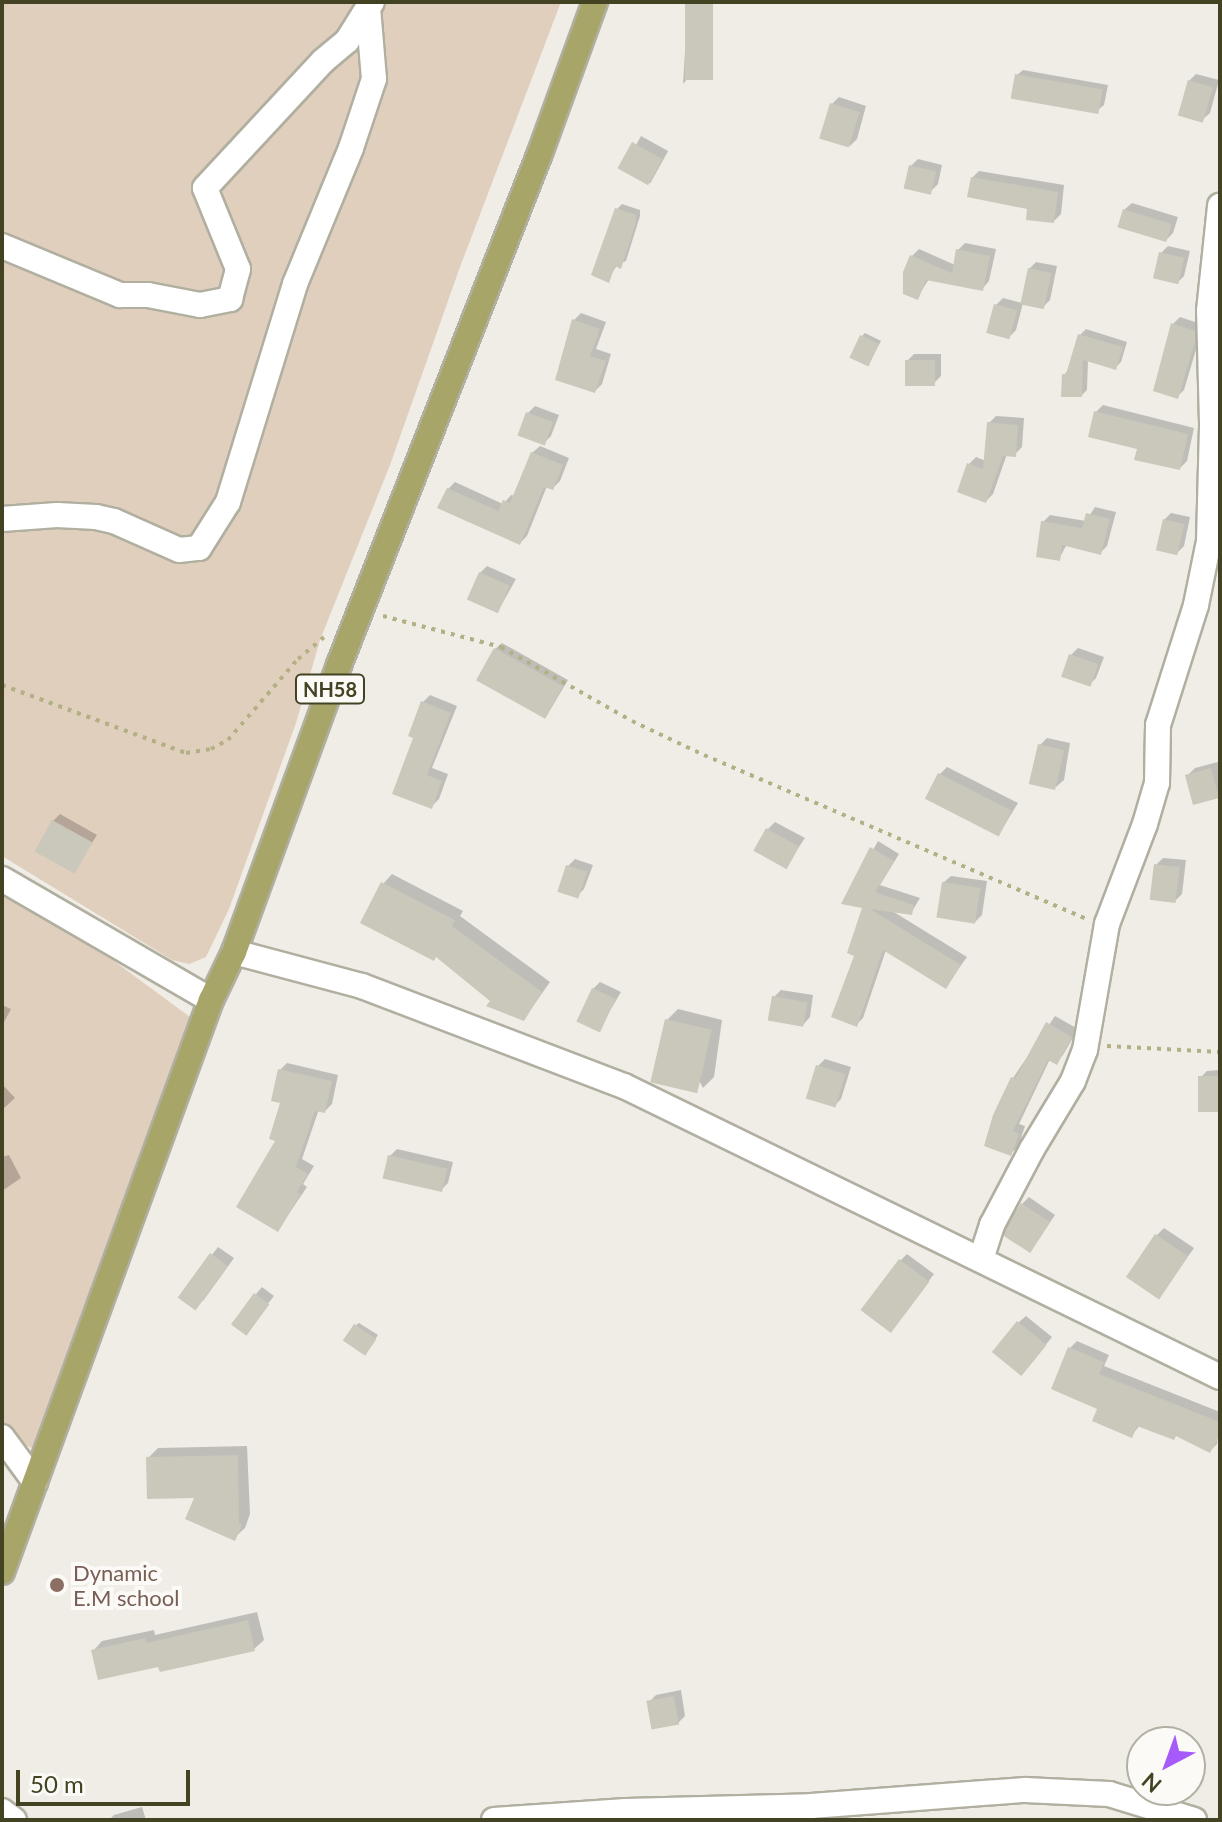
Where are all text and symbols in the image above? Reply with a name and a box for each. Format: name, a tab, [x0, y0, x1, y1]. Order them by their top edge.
road number: NH58	[294, 673, 366, 705]
place label: Dynamic E.M school	[73, 1559, 179, 1610]
marker: Dynamic E.M school	[48, 1576, 66, 1594]
north arrow	[1126, 1726, 1206, 1806]
scale bar	[20, 1754, 194, 1804]
text: N	[1136, 1767, 1166, 1799]
text: 50 m	[30, 1769, 84, 1798]

